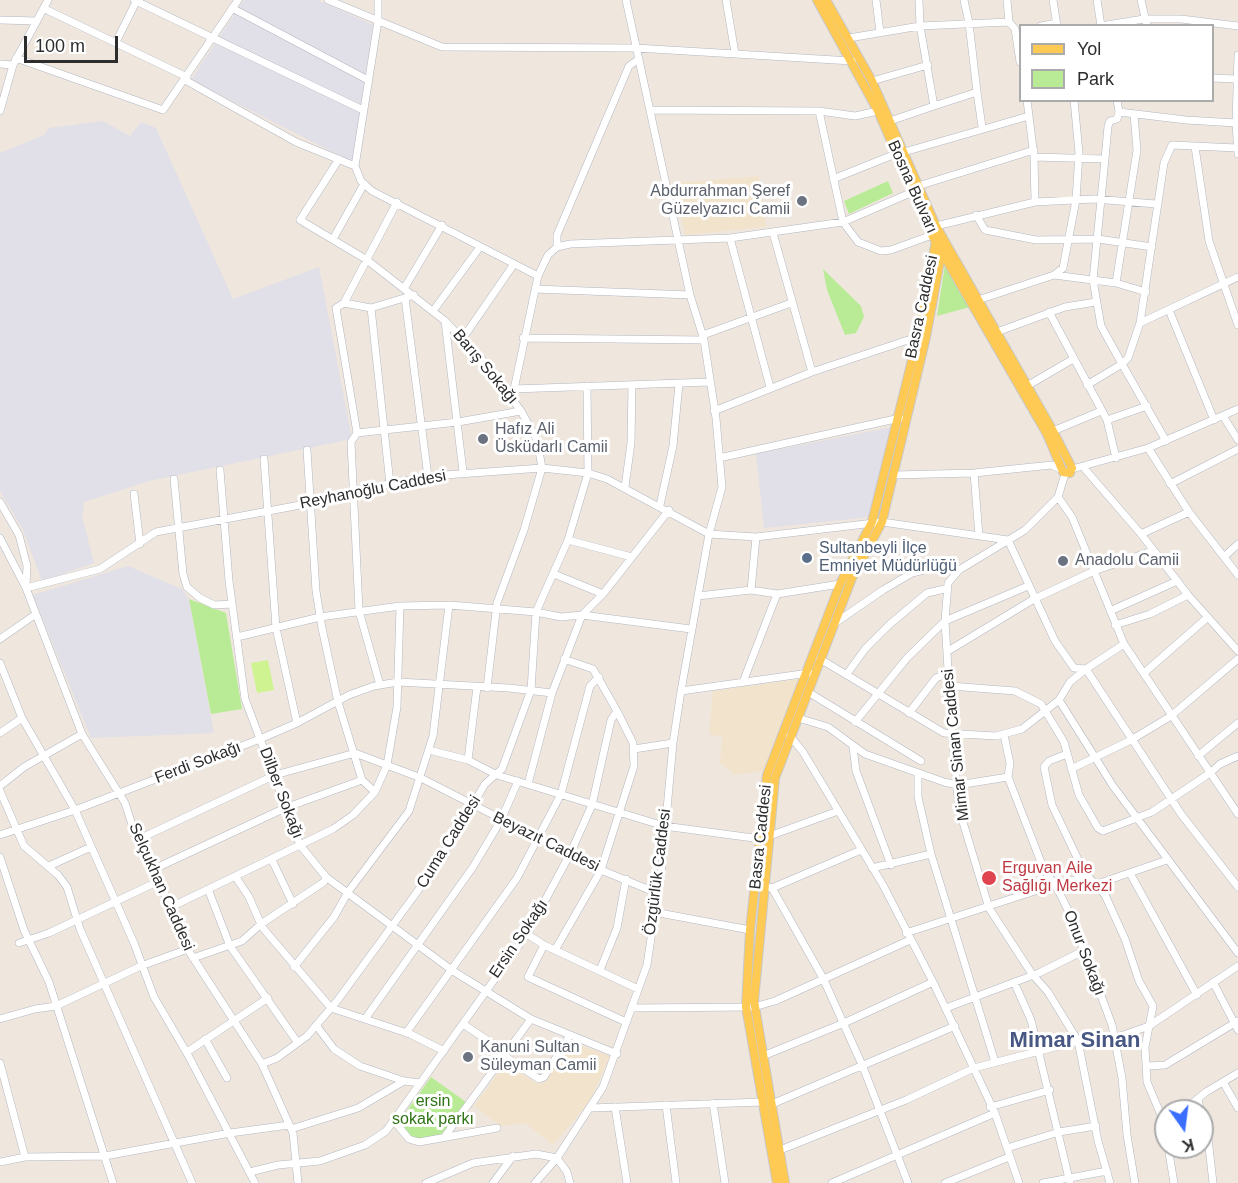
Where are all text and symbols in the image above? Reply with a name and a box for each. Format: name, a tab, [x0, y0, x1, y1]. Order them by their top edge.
scale bar	[27, 24, 122, 62]
legend	[1019, 24, 1214, 102]
text: 100 m	[35, 36, 85, 56]
text: Yol	[1077, 39, 1101, 59]
text: Park	[1077, 69, 1114, 89]
street label: Bosna Bulvarı	[883, 138, 941, 236]
place label: Abdurrahman Şeref Güzelyazıcı Camii	[650, 182, 790, 220]
marker: Abdurrahman Şeref Güzelyazıcı Camii	[795, 194, 809, 208]
street label: Basra Caddesi	[902, 254, 942, 360]
street label: Barış Sokağı	[448, 326, 522, 408]
place label: Hafız Ali Üsküdarlı Camii	[495, 420, 608, 458]
marker: Hafız Ali Üsküdarlı Camii	[476, 432, 490, 446]
street label: Reyhanoğlu Caddesi	[298, 466, 448, 514]
place label: Sultanbeyli İlçe Emniyet Müdürlüğü	[819, 539, 957, 577]
marker: Sultanbeyli İlçe Emniyet Müdürlüğü	[800, 551, 814, 565]
place label: Anadolu Camii	[1075, 551, 1179, 571]
marker: Anadolu Camii	[1056, 554, 1070, 568]
street label: Mimar Sinan Caddesi	[938, 668, 974, 822]
street label: Ferdi Sokağı	[152, 738, 244, 788]
street label: Dilber Sokağı	[255, 745, 307, 841]
street label: Basra Caddesi	[746, 784, 776, 890]
street label: Cuma Caddesi	[413, 792, 485, 892]
street label: Beyazıt Caddesi	[489, 808, 603, 876]
street label: Özgürlük Caddesi	[641, 808, 675, 936]
street label: Selçukhan Caddesi	[124, 820, 198, 954]
place label: Erguvan Aile Sağlığı Merkezi	[1002, 859, 1112, 897]
marker: Erguvan Aile Sağlığı Merkezi	[980, 869, 998, 887]
street label: Ersin Sokağı	[486, 896, 552, 982]
street label: Onur Sokağı	[1059, 908, 1109, 998]
district label: Mimar Sinan	[1010, 1028, 1140, 1054]
place label: Kanuni Sultan Süleyman Camii	[480, 1038, 596, 1076]
marker: Kanuni Sultan Süleyman Camii	[461, 1050, 475, 1064]
park label: ersin sokak parkı	[392, 1092, 474, 1130]
north arrow	[1154, 1099, 1214, 1159]
text: K	[1180, 1135, 1196, 1155]

